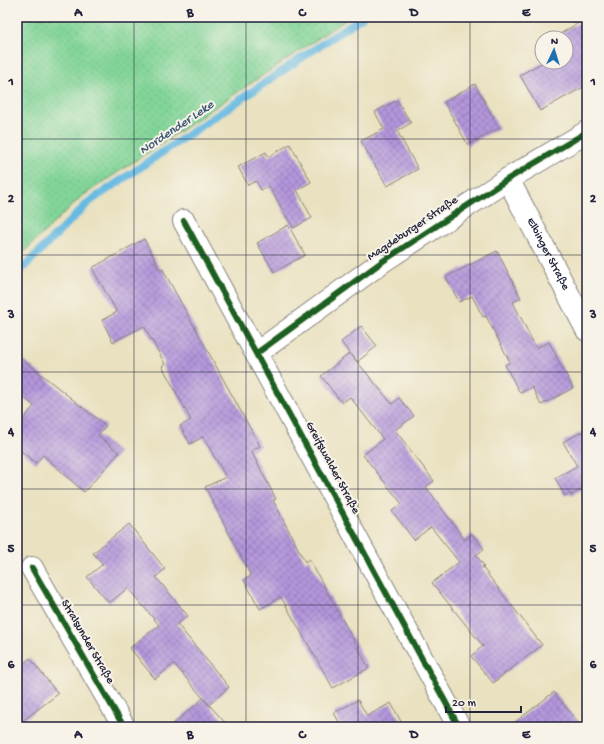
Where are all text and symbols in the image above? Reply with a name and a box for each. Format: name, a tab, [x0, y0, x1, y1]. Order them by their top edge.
text: A	[73, 6, 83, 21]
text: B	[186, 6, 195, 21]
text: C	[297, 6, 307, 21]
text: D	[409, 6, 419, 21]
text: E	[522, 6, 531, 21]
north arrow	[534, 30, 574, 70]
text: N	[551, 36, 559, 48]
text: 1	[7, 75, 14, 90]
text: 1	[589, 75, 596, 90]
water label: Nordender Leke	[137, 97, 218, 158]
text: 2	[8, 192, 15, 207]
text: 2	[590, 192, 597, 207]
street label: Magdeburger Straße	[365, 193, 462, 265]
street label: Elbinger Straße	[523, 216, 572, 294]
text: 3	[7, 308, 15, 323]
text: 3	[589, 308, 597, 323]
street label: Greifswalder Straße	[302, 419, 363, 517]
text: 4	[7, 425, 15, 440]
text: 4	[589, 425, 597, 440]
text: 5	[8, 542, 15, 557]
text: 5	[590, 542, 597, 557]
street label: Stralsunder Straße	[57, 597, 117, 687]
text: 6	[8, 658, 15, 673]
text: 6	[590, 658, 597, 673]
scale bar	[446, 688, 521, 714]
text: 20 m	[452, 697, 477, 711]
text: A	[73, 728, 83, 743]
text: B	[186, 728, 195, 743]
text: C	[297, 728, 307, 743]
text: D	[409, 728, 419, 743]
text: E	[522, 728, 531, 743]

